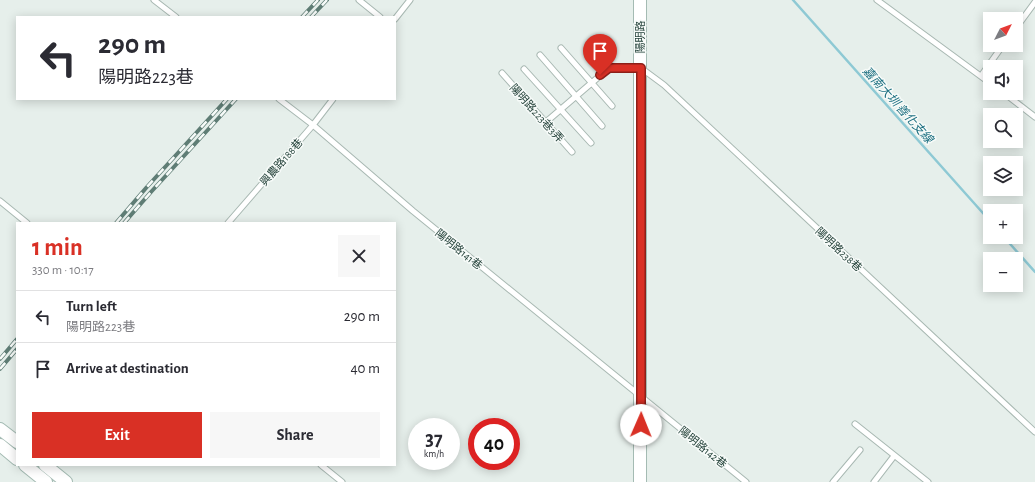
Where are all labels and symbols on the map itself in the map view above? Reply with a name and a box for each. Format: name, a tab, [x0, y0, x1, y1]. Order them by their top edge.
north arrow	[983, 12, 1023, 52]
street label: 陽明路	[634, 21, 646, 54]
pin	[583, 34, 617, 75]
water label: 嘉南大圳 善化支線	[861, 64, 937, 147]
street label: 陽明路223巷3弄	[508, 81, 566, 145]
street label: 興農路188巷	[257, 136, 305, 188]
street label: 陽明路238巷	[813, 225, 865, 273]
street label: 陽明路141巷	[433, 226, 485, 272]
position arrow	[620, 404, 662, 446]
speed limit sign: 40	[468, 418, 520, 470]
street label: 陽明路142巷	[677, 424, 729, 470]

